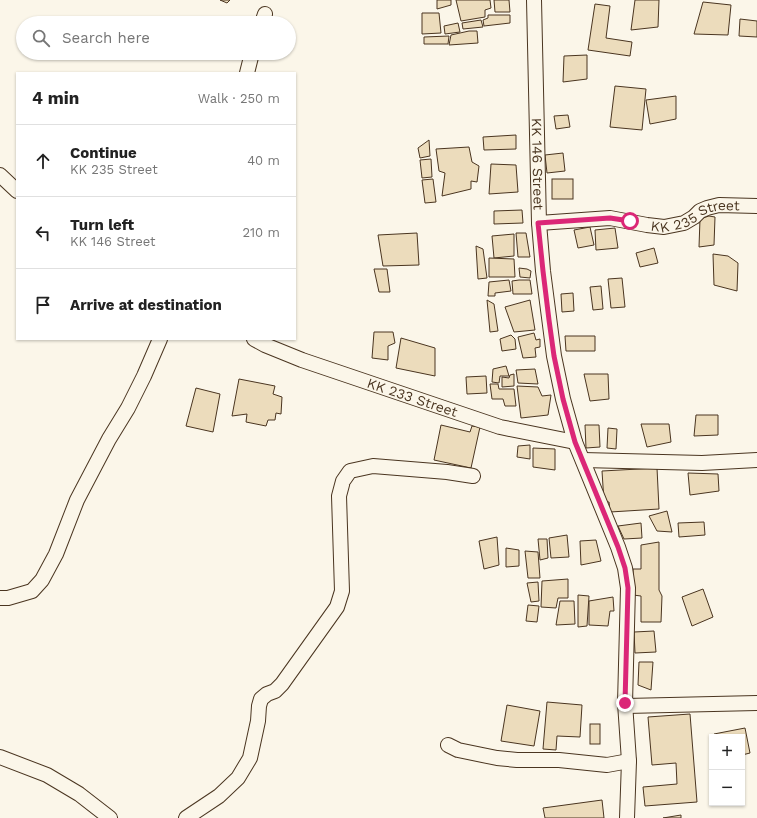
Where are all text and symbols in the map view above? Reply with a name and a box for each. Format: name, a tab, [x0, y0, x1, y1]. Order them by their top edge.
search box	[16, 16, 296, 60]
icon: search	[30, 27, 52, 49]
text: Search here	[62, 29, 150, 47]
text: 4 min	[32, 88, 79, 108]
text: Walk · 250 m	[198, 91, 280, 106]
street label: KK 146 Street	[529, 118, 547, 210]
text: Continue	[70, 144, 137, 162]
icon: ahead	[32, 150, 54, 172]
text: 40 m	[247, 153, 280, 168]
text: KK 235 Street	[70, 162, 158, 177]
street label: KK 235 Street	[650, 197, 740, 236]
route start	[621, 212, 639, 230]
text: Turn left	[70, 216, 134, 234]
icon: left	[32, 222, 54, 244]
text: 210 m	[242, 225, 280, 240]
text: KK 146 Street	[70, 234, 156, 249]
icon: arrive	[32, 294, 54, 316]
text: Arrive at destination	[70, 296, 222, 314]
street label: KK 233 Street	[365, 375, 460, 420]
route end	[616, 694, 634, 712]
map controls	[709, 734, 745, 806]
button: +	[709, 734, 745, 770]
button: −	[709, 770, 745, 806]

